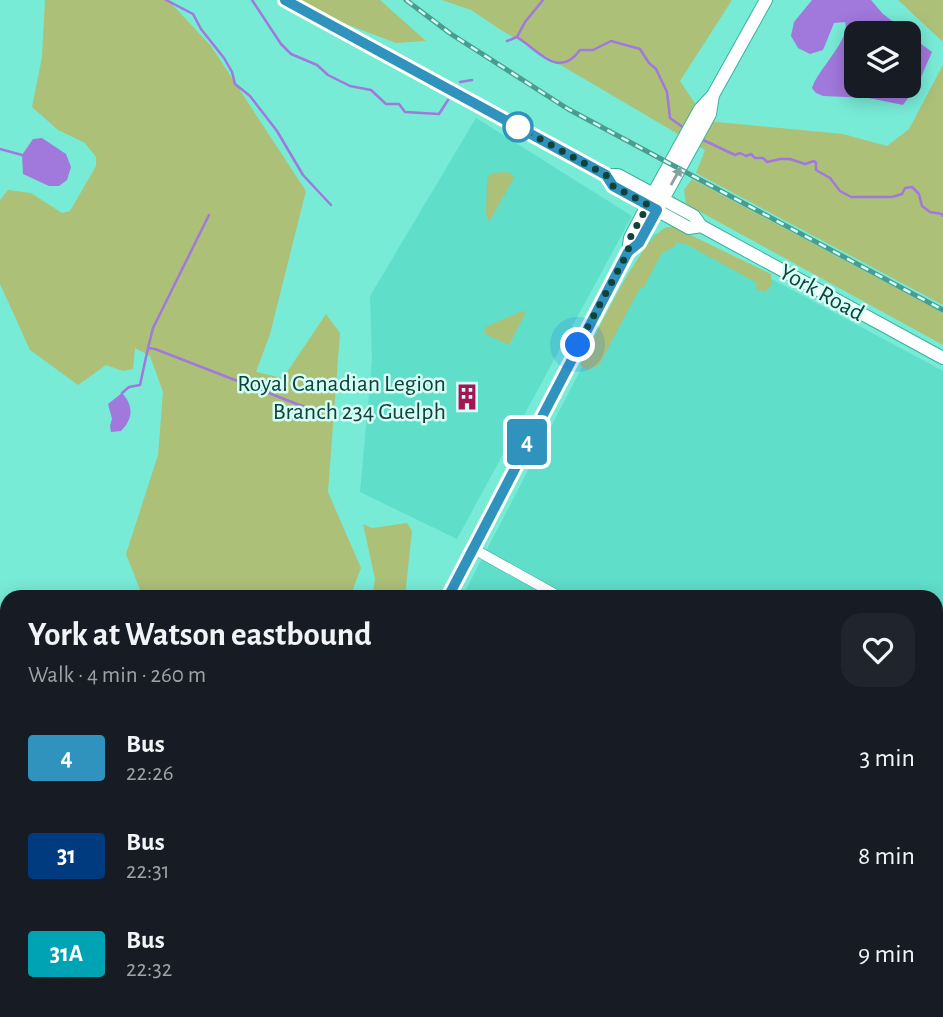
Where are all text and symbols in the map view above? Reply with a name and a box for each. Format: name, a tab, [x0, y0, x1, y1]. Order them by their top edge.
map controls	[844, 21, 921, 98]
button: layers	[844, 21, 921, 98]
unlabelled marker	[503, 112, 533, 142]
one-way arrow	[670, 167, 682, 186]
street label: York Road	[775, 260, 868, 326]
your location	[560, 327, 595, 362]
place label: Royal Canadian Legion Branch 234 Guelph	[237, 372, 446, 424]
building icon: Royal Canadian Legion Branch 234 Guelph	[452, 382, 482, 412]
line badge: 4	[504, 419, 550, 465]
text: 4	[521, 430, 533, 454]
button: heart	[841, 613, 915, 687]
text: York at Watson eastbound	[28, 619, 372, 652]
text: Walk · 4 min · 260 m	[28, 664, 206, 687]
text: Bus	[126, 731, 165, 757]
text: 3 min	[859, 745, 915, 771]
text: 4	[60, 746, 73, 770]
text: 22:26	[126, 762, 173, 785]
text: Bus	[126, 829, 165, 855]
text: 8 min	[858, 843, 915, 869]
text: 31	[57, 844, 76, 868]
text: 22:31	[126, 860, 170, 883]
text: Bus	[126, 927, 165, 953]
text: 9 min	[858, 941, 915, 967]
text: 31A	[50, 942, 83, 966]
text: 22:32	[126, 958, 172, 981]

